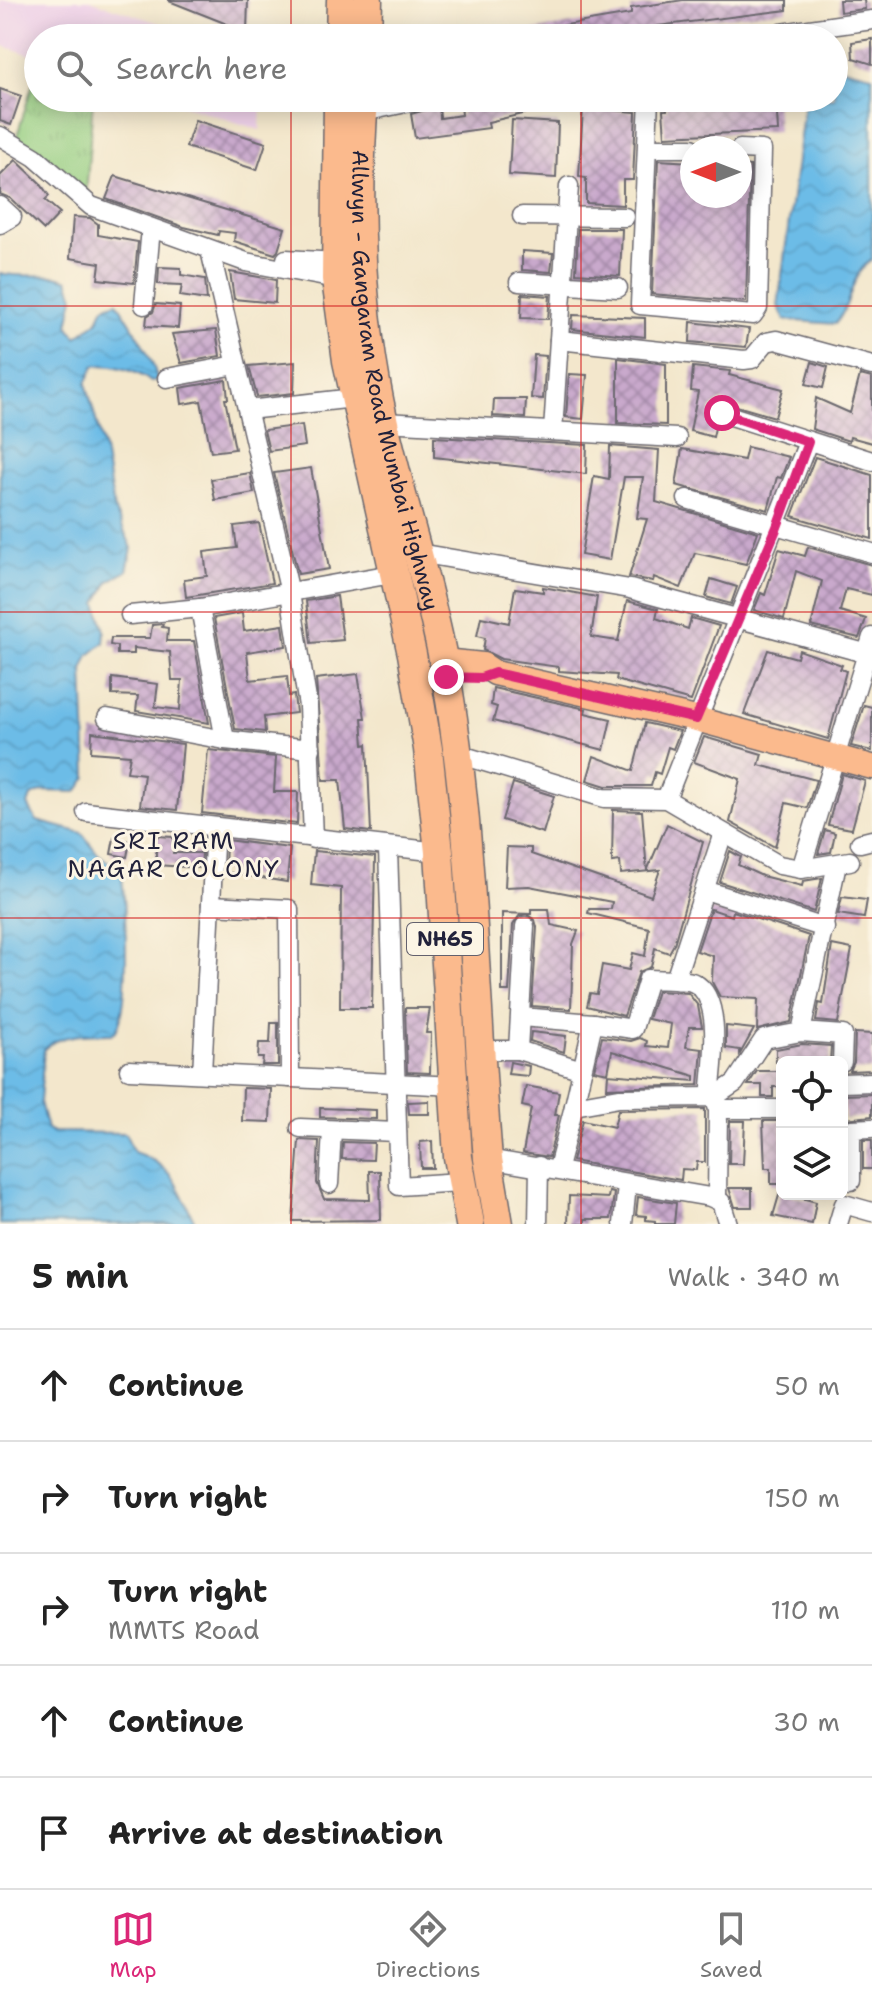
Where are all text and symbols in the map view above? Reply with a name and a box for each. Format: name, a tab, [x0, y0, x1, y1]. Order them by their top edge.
search box	[24, 24, 848, 112]
icon: search	[52, 46, 96, 90]
text: Search here	[116, 48, 287, 89]
north arrow	[680, 136, 752, 208]
street label: Allwyn - Gangaram Road Mumbai Highway	[346, 150, 446, 613]
route start	[704, 395, 740, 431]
route end	[428, 659, 464, 695]
district label: SRI RAM NAGAR COLONY	[67, 825, 281, 885]
road number: NH65	[407, 923, 483, 955]
map controls	[776, 1056, 848, 1200]
button: locate	[776, 1056, 848, 1128]
button: layers	[776, 1128, 848, 1200]
text: 5 min	[32, 1253, 129, 1299]
text: Walk · 340 m	[667, 1259, 840, 1294]
icon: ahead	[32, 1363, 76, 1407]
text: Continue	[108, 1365, 244, 1406]
text: 50 m	[775, 1368, 840, 1403]
icon: right	[32, 1475, 76, 1519]
text: Turn right	[108, 1477, 267, 1518]
text: 150 m	[764, 1480, 840, 1515]
text: Turn right	[108, 1571, 267, 1612]
icon: right	[32, 1587, 76, 1631]
text: 110 m	[770, 1592, 840, 1627]
text: MMTS Road	[108, 1612, 260, 1647]
icon: ahead	[32, 1699, 76, 1743]
text: Continue	[108, 1701, 244, 1742]
text: 30 m	[773, 1704, 840, 1739]
icon: arrive	[32, 1811, 76, 1855]
text: Arrive at destination	[108, 1813, 443, 1854]
tab: Map	[110, 1907, 157, 1984]
tab: Directions	[376, 1907, 481, 1984]
tab: Saved	[700, 1907, 762, 1984]

